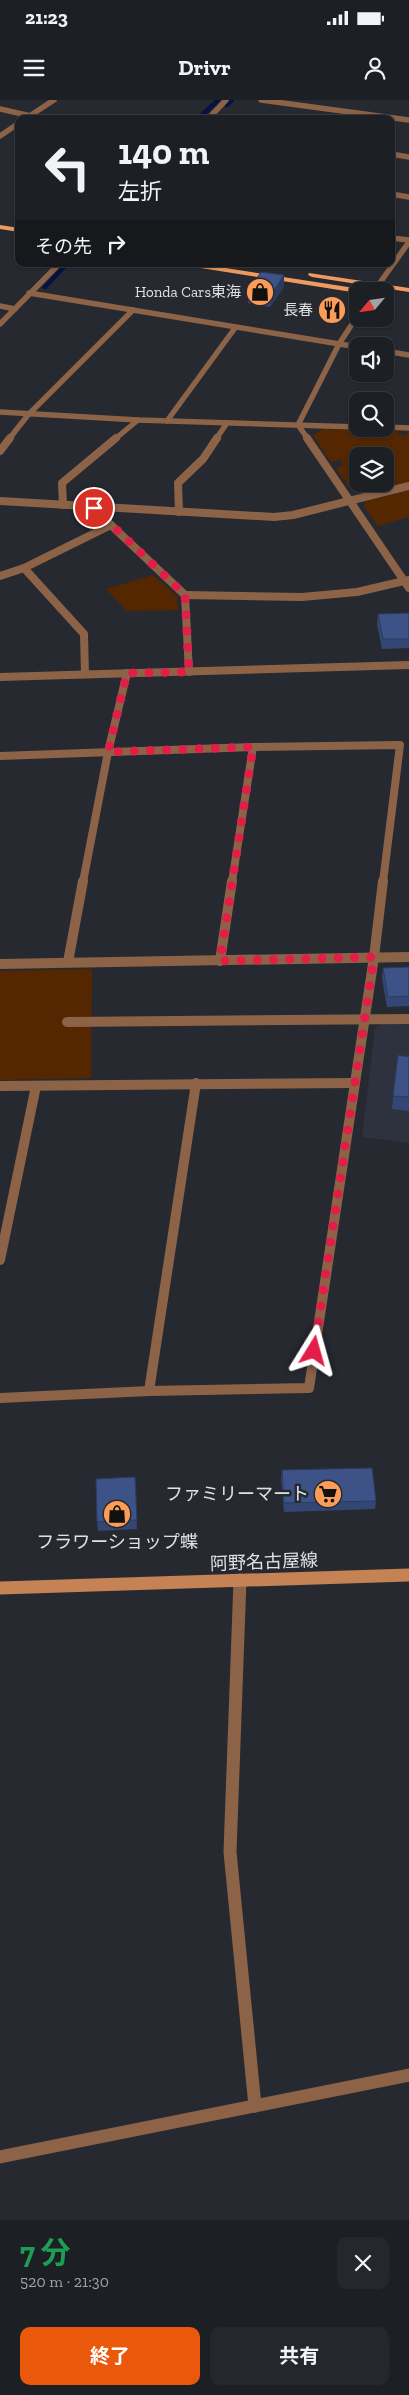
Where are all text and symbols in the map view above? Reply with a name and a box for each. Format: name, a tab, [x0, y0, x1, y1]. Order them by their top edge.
text: 21:23	[25, 6, 68, 29]
icon: menu	[20, 54, 48, 82]
text: Drivr	[178, 54, 231, 81]
icon: person	[361, 54, 389, 82]
text: 140 m	[118, 131, 209, 173]
icon: left	[35, 135, 100, 200]
text: 左折	[118, 178, 162, 205]
icon: right	[102, 230, 130, 258]
text: その先	[35, 235, 92, 258]
shop icon: Honda Cars東海	[245, 277, 275, 307]
north arrow	[349, 282, 394, 328]
map controls	[349, 282, 394, 492]
place label: Honda Cars東海	[135, 283, 241, 301]
restaurant icon: 長春	[317, 295, 347, 325]
place label: 長春	[283, 301, 313, 319]
button: sound	[349, 337, 394, 382]
button: search	[349, 392, 394, 437]
button: layers	[349, 447, 394, 492]
pin	[73, 487, 115, 529]
icon: arrive	[80, 494, 108, 522]
position arrow	[287, 1324, 339, 1376]
supermarket icon: ファミリーマート	[313, 1479, 343, 1509]
place label: ファミリーマート	[165, 1483, 309, 1505]
shop icon: フラワーショップ蝶	[102, 1499, 132, 1529]
place label: フラワーショップ蝶	[36, 1531, 198, 1553]
street label: 阿野名古屋線	[210, 1549, 318, 1575]
text: 7 分	[20, 2235, 70, 2271]
button: close	[337, 2237, 389, 2289]
text: 520 m · 21:30	[20, 2272, 109, 2291]
button: 終了	[20, 2327, 200, 2385]
button: 共有	[210, 2327, 389, 2385]

